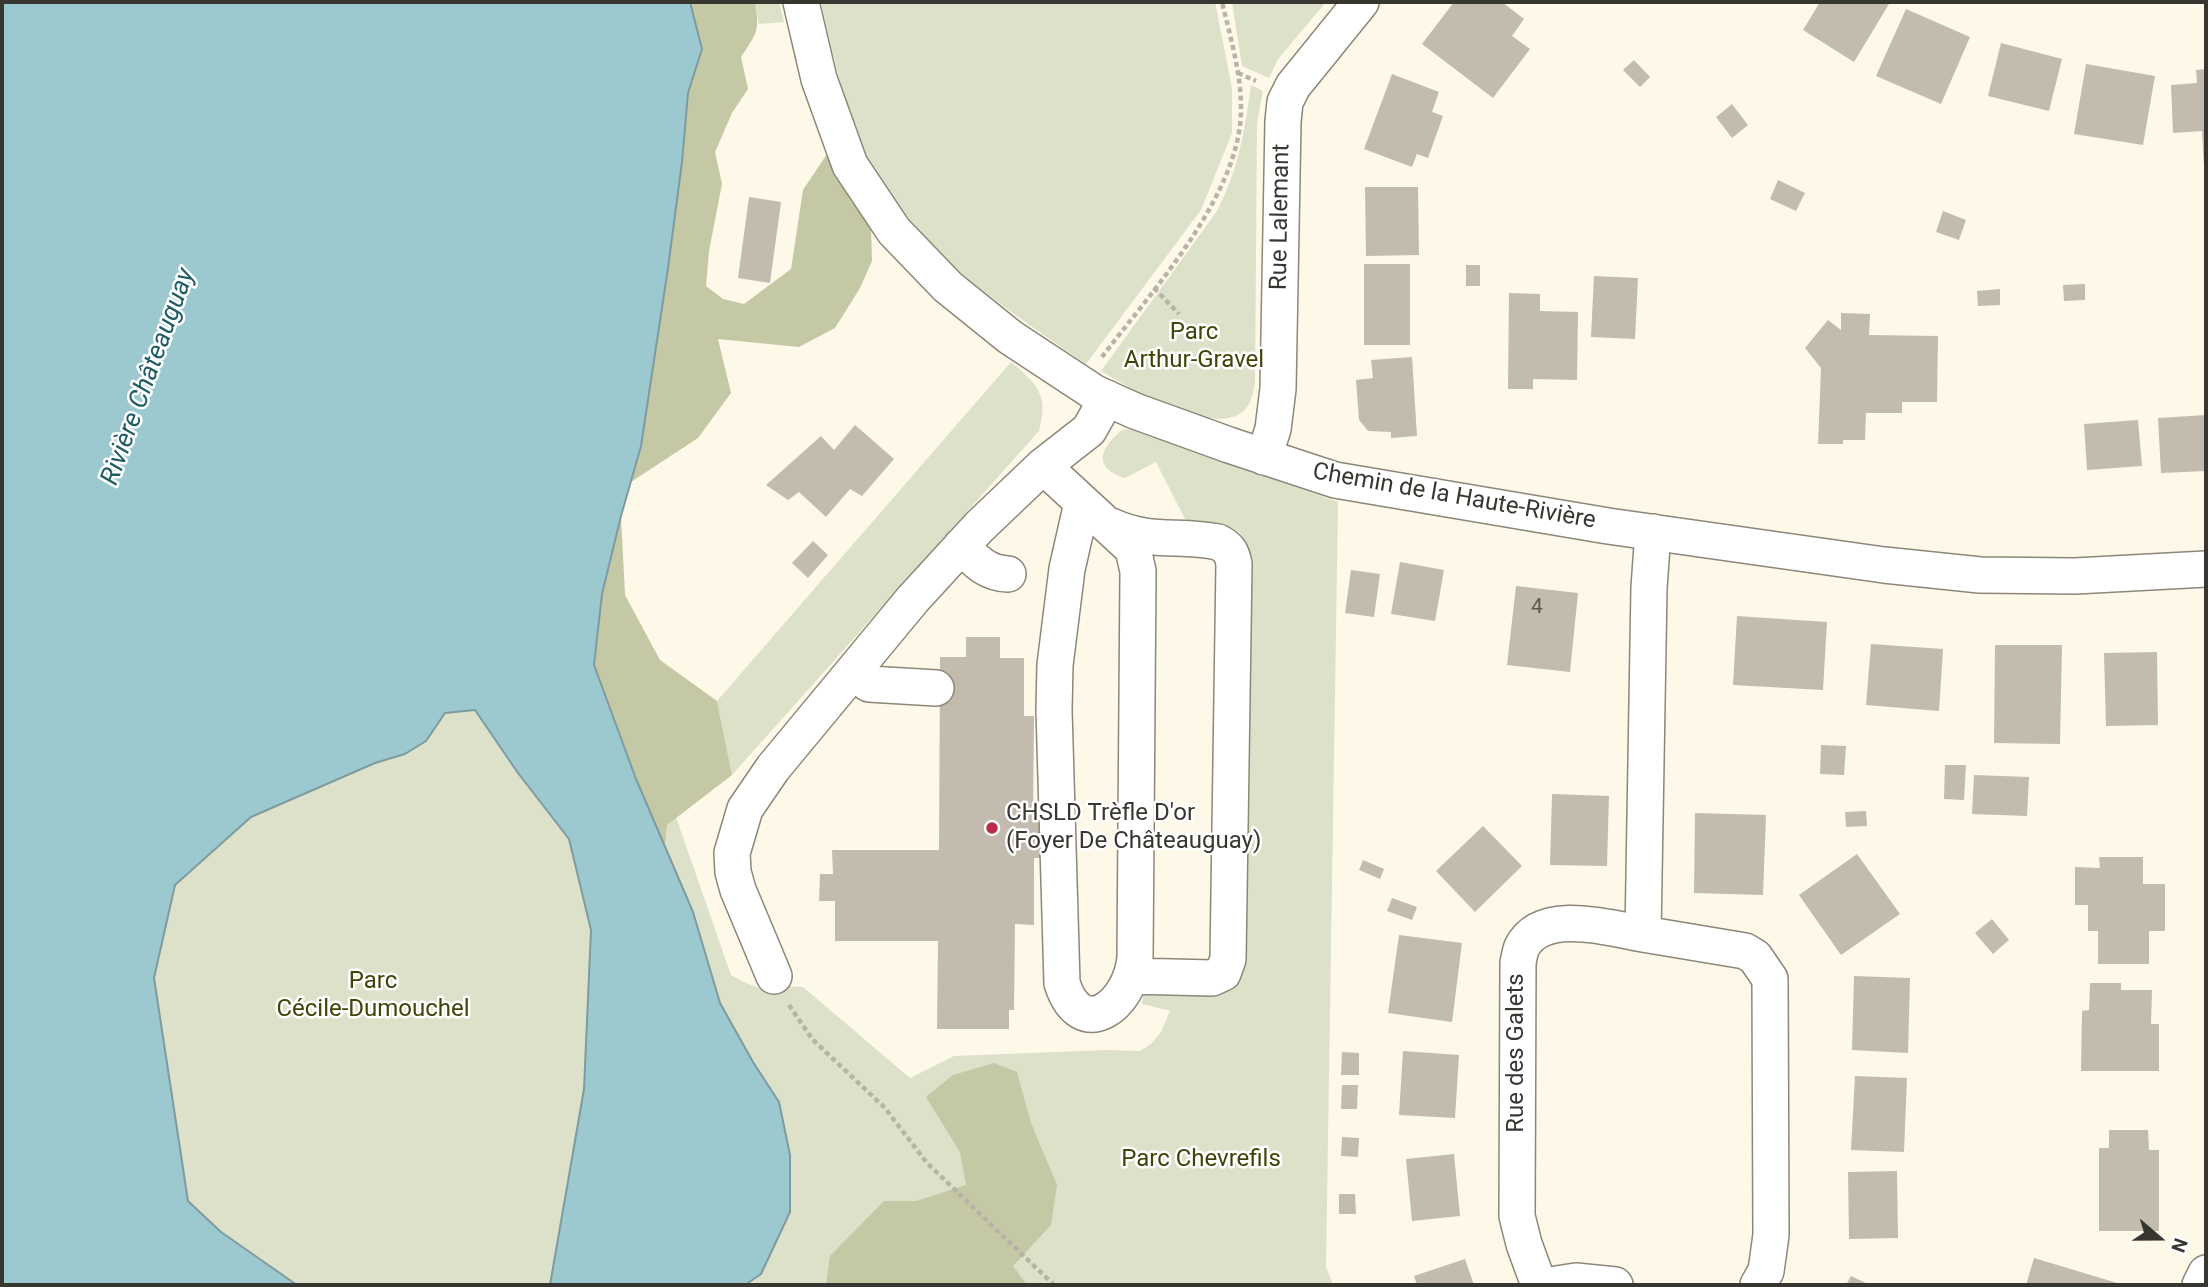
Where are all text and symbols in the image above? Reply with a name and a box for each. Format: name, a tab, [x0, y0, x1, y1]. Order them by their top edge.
street label: Rue Lalemant	[1265, 144, 1297, 290]
water label: Rivière Châteauguay	[95, 264, 203, 490]
park label: Parc Arthur-Gravel	[1124, 319, 1264, 375]
street label: Chemin de la Haute-Rivière	[1310, 458, 1598, 536]
house number: 4	[1531, 595, 1543, 621]
place label: CHSLD Trèfle D'or (Foyer De Châteauguay)	[1006, 800, 1261, 856]
marker: CHSLD Trèfle D'or (Foyer De Châteauguay)	[984, 820, 1000, 836]
park label: Parc Cécile-Dumouchel	[276, 968, 470, 1024]
street label: Rue des Galets	[1503, 973, 1531, 1133]
park label: Parc Chevrefils	[1121, 1146, 1281, 1174]
north arrow	[2124, 1203, 2194, 1273]
text: N	[2166, 1235, 2192, 1256]

